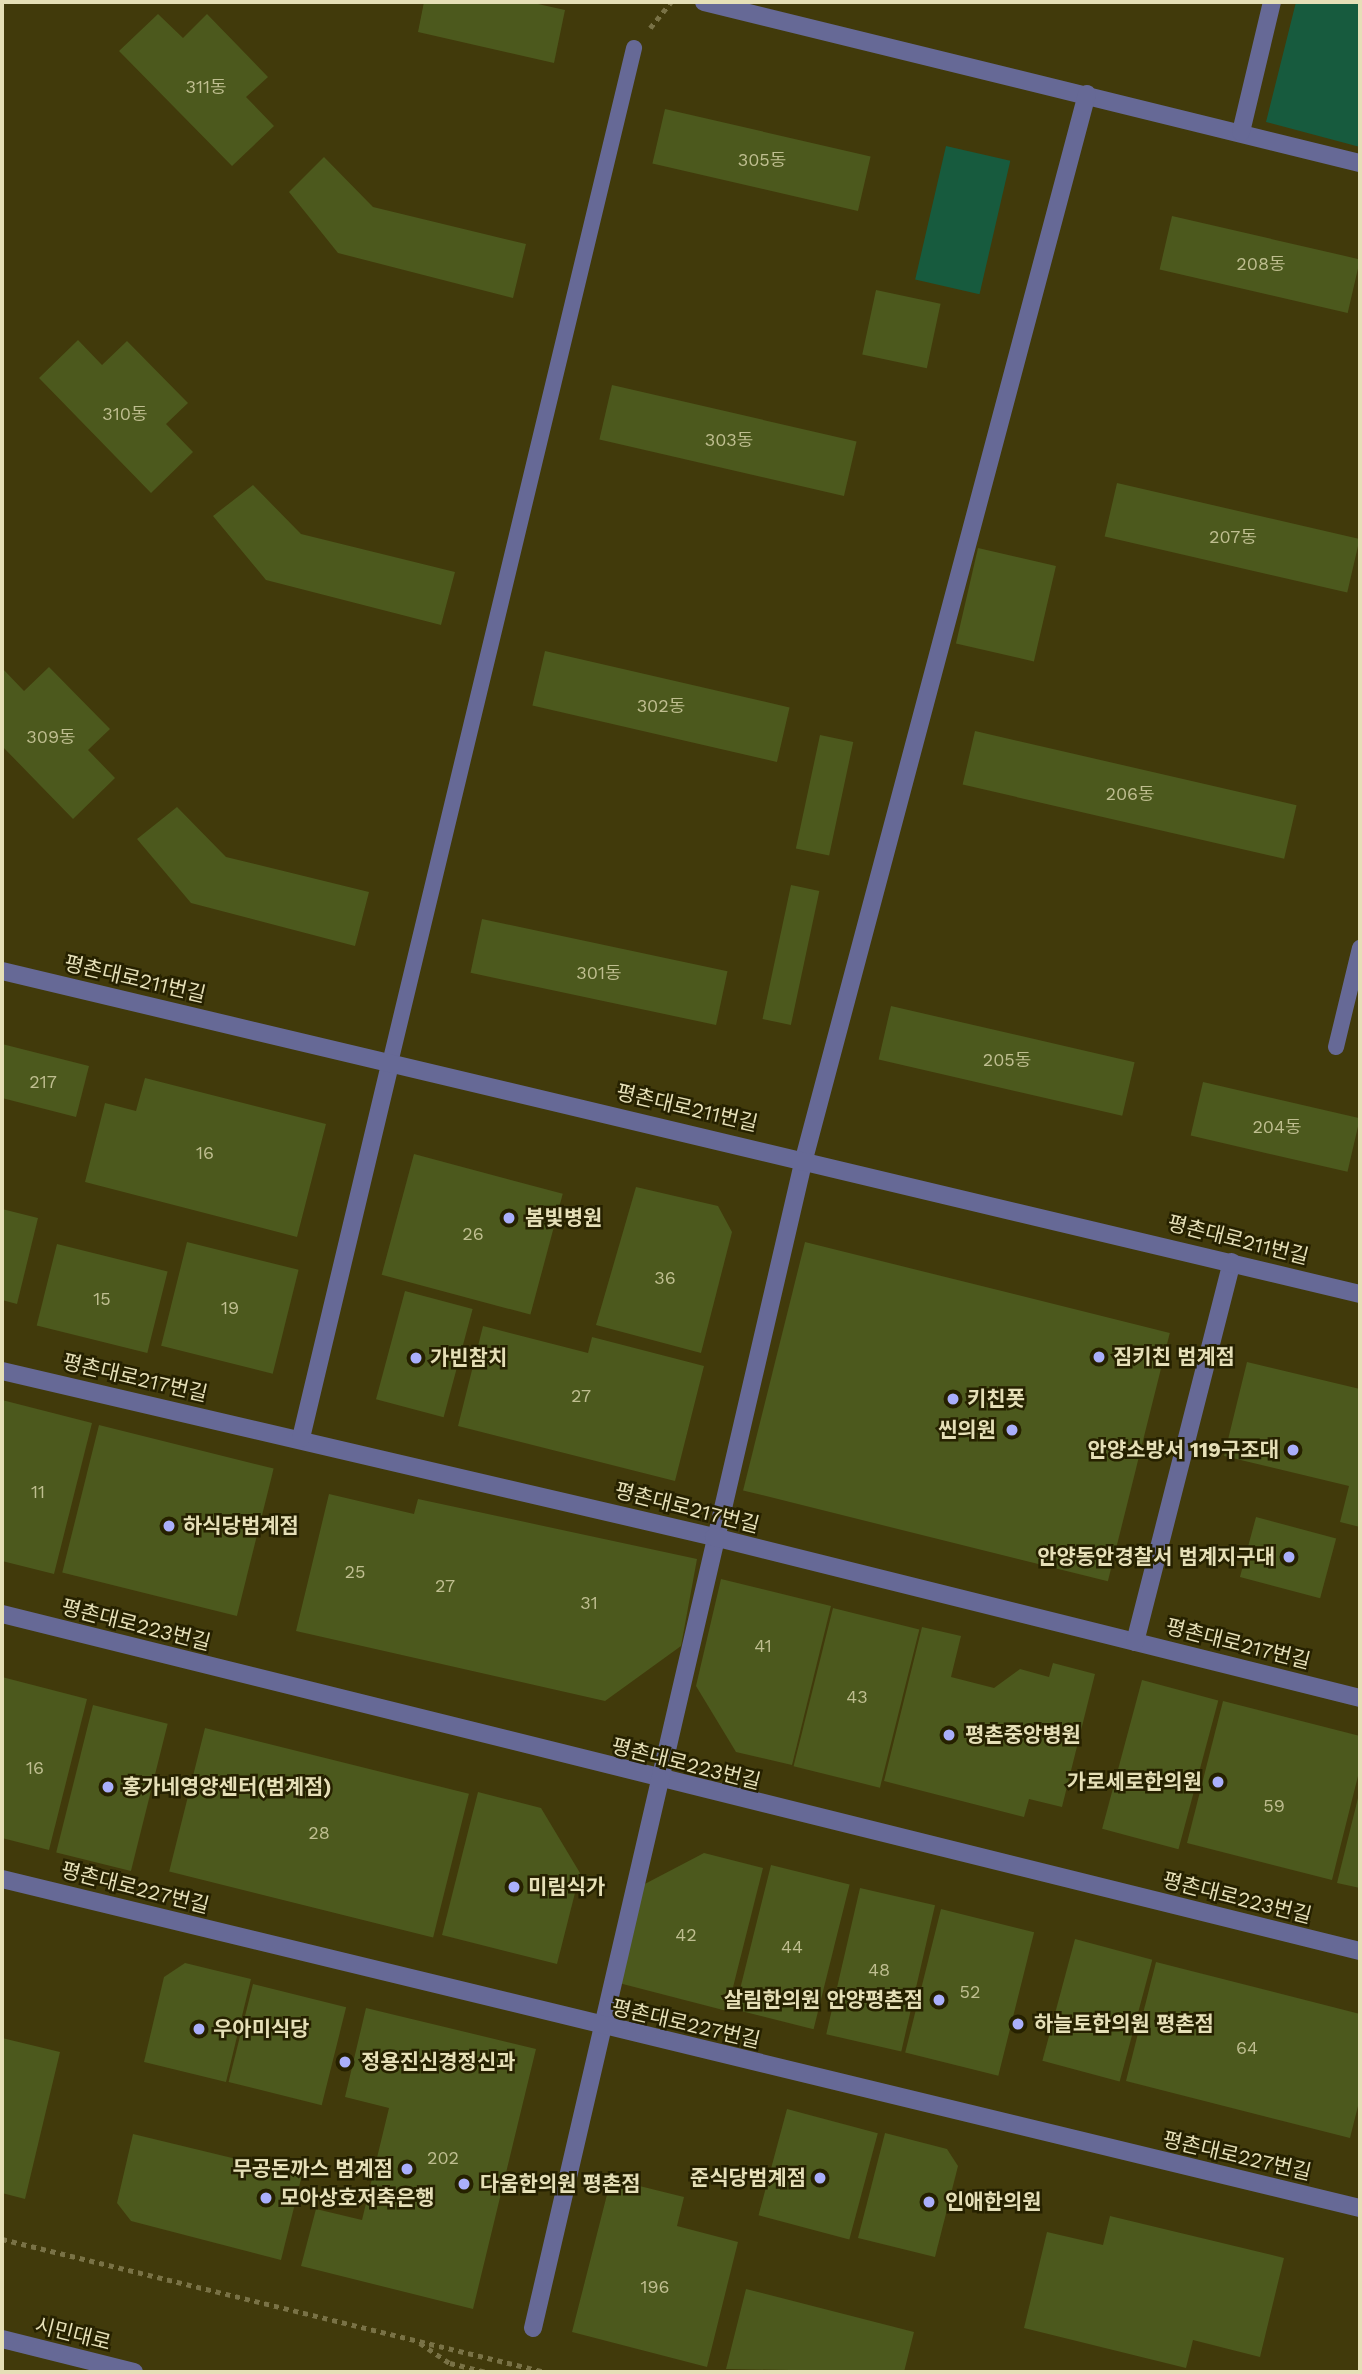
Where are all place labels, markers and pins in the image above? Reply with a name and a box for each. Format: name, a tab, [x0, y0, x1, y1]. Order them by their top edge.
place label: 봄빛병원	[525, 1205, 602, 1231]
marker: 봄빛병원	[499, 1208, 519, 1228]
place label: 짐키친 범계점	[1113, 1344, 1235, 1370]
place label: 가빈참치	[430, 1345, 507, 1371]
marker: 짐키친 범계점	[1091, 1349, 1107, 1365]
marker: 가빈참치	[408, 1350, 424, 1366]
place label: 키친폿	[967, 1386, 1025, 1412]
marker: 키친폿	[945, 1391, 961, 1407]
place label: 씬의원	[938, 1417, 996, 1443]
marker: 씬의원	[1002, 1420, 1022, 1440]
place label: 안양소방서 119구조대	[1087, 1437, 1279, 1463]
marker: 안양소방서 119구조대	[1285, 1442, 1301, 1458]
place label: 하식당범계점	[183, 1513, 299, 1539]
marker: 하식당범계점	[161, 1518, 177, 1534]
place label: 안양동안경찰서 범계지구대	[1037, 1544, 1275, 1570]
marker: 안양동안경찰서 범계지구대	[1281, 1549, 1297, 1565]
place label: 평촌중앙병원	[965, 1722, 1081, 1748]
marker: 평촌중앙병원	[939, 1725, 959, 1745]
place label: 가로세로한의원	[1067, 1769, 1202, 1795]
marker: 가로세로한의원	[1208, 1772, 1228, 1792]
place label: 홍가네영양센터(범계점)	[122, 1774, 332, 1800]
marker: 홍가네영양센터(범계점)	[100, 1779, 116, 1795]
place label: 미림식가	[528, 1874, 605, 1900]
marker: 미림식가	[506, 1879, 522, 1895]
place label: 살림한의원 안양평촌점	[724, 1987, 923, 2013]
marker: 살림한의원 안양평촌점	[929, 1990, 949, 2010]
place label: 하늘토한의원 평촌점	[1034, 2011, 1214, 2037]
marker: 하늘토한의원 평촌점	[1008, 2014, 1028, 2034]
place label: 우아미식당	[213, 2016, 310, 2042]
marker: 우아미식당	[191, 2021, 207, 2037]
place label: 정용진신경정신과	[361, 2049, 516, 2075]
marker: 정용진신경정신과	[335, 2052, 355, 2072]
place label: 무공돈까스 범계점	[232, 2156, 393, 2182]
marker: 무공돈까스 범계점	[399, 2161, 415, 2177]
place label: 준식당범계점	[690, 2165, 806, 2191]
marker: 준식당범계점	[812, 2170, 828, 2186]
place label: 다움한의원 평촌점	[480, 2171, 641, 2197]
marker: 다움한의원 평촌점	[454, 2174, 474, 2194]
place label: 모아상호저축은행	[280, 2185, 435, 2211]
place label: 인애한의원	[945, 2189, 1042, 2215]
marker: 모아상호저축은행	[258, 2190, 274, 2206]
marker: 인애한의원	[919, 2192, 939, 2212]

